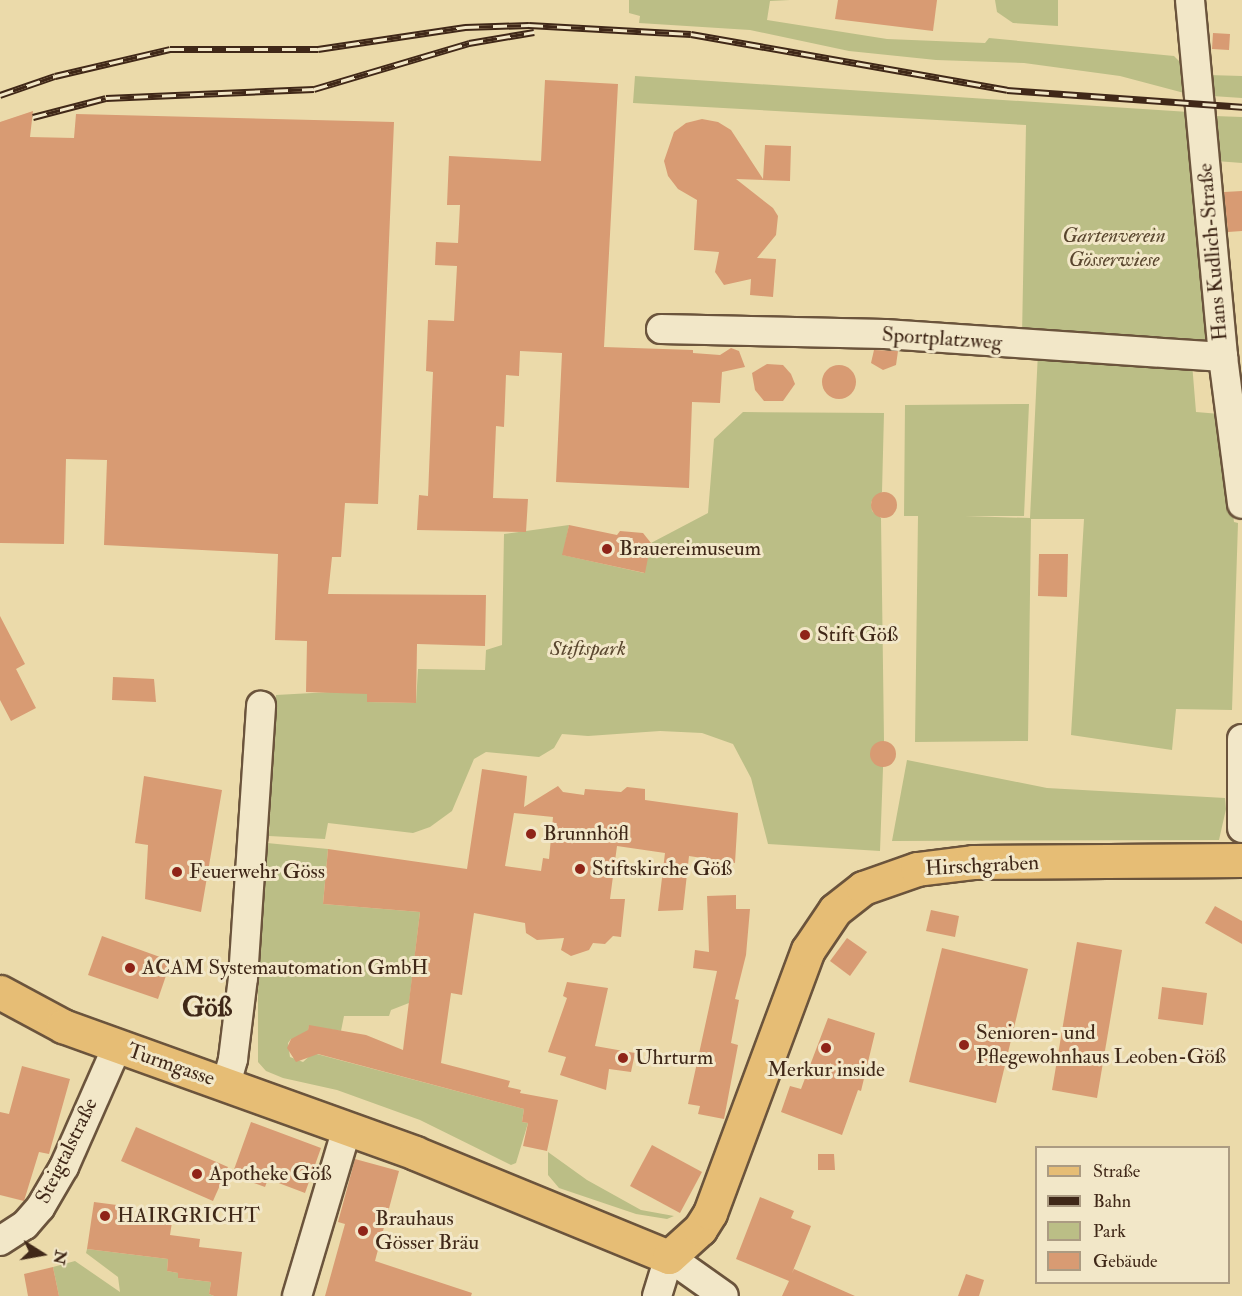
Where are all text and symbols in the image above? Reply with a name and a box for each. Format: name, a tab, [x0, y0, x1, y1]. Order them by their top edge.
street label: Hans Kudlich-Straße	[1193, 162, 1233, 342]
park label: Gartenverein Gösserwiese	[1062, 223, 1166, 273]
street label: Sportplatzweg	[881, 322, 1003, 356]
place label: Brauereimuseum	[619, 536, 761, 562]
marker: Brauereimuseum	[600, 542, 614, 556]
place label: Stift Göß	[817, 622, 898, 648]
marker: Stift Göß	[798, 628, 812, 642]
park label: Stiftspark	[550, 636, 626, 662]
place label: Brunnhöfl	[543, 821, 629, 847]
marker: Brunnhöfl	[524, 827, 538, 841]
street label: Hirschgraben	[924, 850, 1040, 882]
place label: Stiftskirche Göß	[592, 856, 732, 882]
place label: Feuerwehr Göss	[189, 859, 325, 885]
marker: Stiftskirche Göß	[573, 862, 587, 876]
marker: Feuerwehr Göss	[170, 865, 184, 879]
place label: ACAM Systemautomation GmbH	[142, 955, 428, 981]
marker: ACAM Systemautomation GmbH	[123, 961, 137, 975]
district label: Göß	[182, 992, 232, 1024]
place label: Senioren- und Pflegewohnhaus Leoben-Göß	[976, 1020, 1226, 1070]
street label: Turmgasse	[124, 1038, 218, 1092]
marker: Senioren- und Pflegewohnhaus Leoben-Göß	[957, 1038, 971, 1052]
marker: Merkur inside	[819, 1041, 833, 1055]
place label: Uhrturm	[635, 1045, 713, 1071]
marker: Uhrturm	[616, 1051, 630, 1065]
place label: Merkur inside	[767, 1057, 885, 1083]
street label: Steigtalstraße	[31, 1094, 103, 1208]
legend	[1035, 1146, 1230, 1284]
text: Straße	[1093, 1160, 1140, 1183]
place label: Apotheke Göß	[209, 1161, 332, 1187]
marker: Apotheke Göß	[190, 1167, 204, 1181]
text: Bahn	[1093, 1190, 1131, 1213]
place label: HAIRGRICHT	[117, 1203, 260, 1229]
place label: Brauhaus Gösser Bräu	[375, 1206, 479, 1256]
marker: HAIRGRICHT	[98, 1209, 112, 1223]
text: Park	[1093, 1220, 1126, 1243]
north arrow	[12, 1224, 72, 1284]
marker: Brauhaus Gösser Bräu	[356, 1224, 370, 1238]
text: N	[48, 1248, 71, 1266]
text: Gebäude	[1093, 1250, 1158, 1273]

